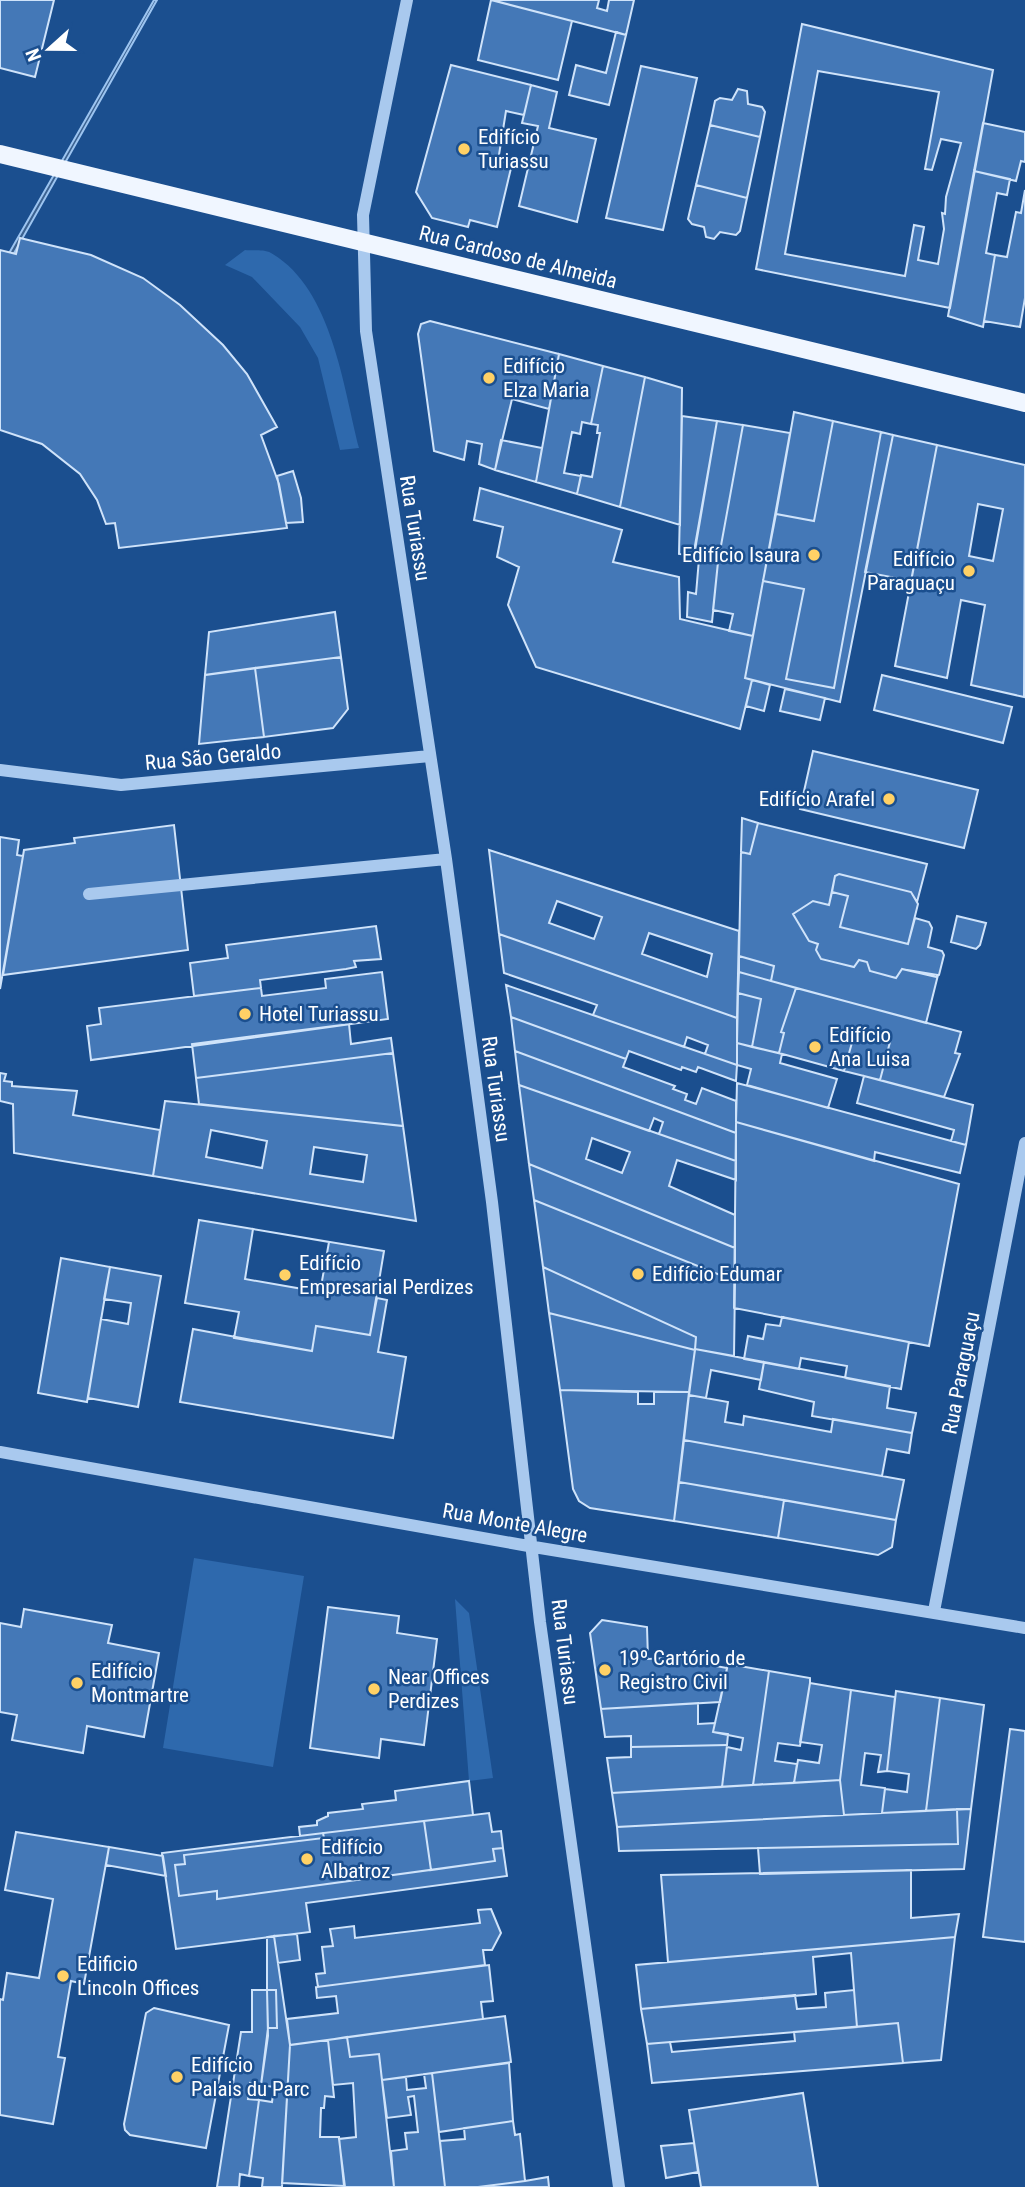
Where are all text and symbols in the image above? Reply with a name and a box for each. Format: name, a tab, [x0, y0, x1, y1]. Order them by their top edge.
north arrow	[14, 14, 84, 84]
text: N	[21, 45, 46, 64]
place label: Edifício Turiassu	[478, 125, 549, 173]
marker: Edifício Turiassu	[456, 141, 472, 157]
street label: Rua Cardoso de Almeida	[417, 221, 619, 293]
place label: Edifício Elza Maria	[503, 354, 590, 402]
marker: Edifício Elza Maria	[481, 370, 497, 386]
street label: Rua Turiassu	[395, 474, 435, 582]
place label: Edifício Isaura	[682, 543, 800, 567]
marker: Edifício Isaura	[806, 547, 822, 563]
place label: Edifício Paraguaçu	[867, 547, 955, 595]
marker: Edifício Paraguaçu	[961, 563, 977, 579]
street label: Rua São Geraldo	[144, 739, 282, 775]
place label: Edifício Arafel	[759, 787, 875, 811]
marker: Edifício Arafel	[881, 791, 897, 807]
place label: Hotel Turiassu	[259, 1002, 379, 1026]
marker: Hotel Turiassu	[237, 1006, 253, 1022]
place label: Edifício Ana Luisa	[829, 1023, 910, 1071]
street label: Rua Turiassu	[477, 1035, 515, 1143]
marker: Edifício Ana Luisa	[807, 1039, 823, 1055]
place label: Edifício Empresarial Perdizes	[299, 1251, 473, 1299]
place label: Edifício Edumar	[652, 1262, 782, 1286]
marker: Edifício Edumar	[630, 1266, 646, 1282]
marker: Edifício Empresarial Perdizes	[277, 1267, 293, 1283]
street label: Rua Paraguaçu	[937, 1310, 985, 1436]
street label: Rua Monte Alegre	[441, 1498, 590, 1548]
street label: Rua Turiassu	[547, 1598, 583, 1706]
place label: 19º Cartório de Registro Civil	[619, 1646, 745, 1694]
place label: Edifício Montmartre	[91, 1659, 189, 1707]
marker: 19º Cartório de Registro Civil	[597, 1662, 613, 1678]
place label: Near Offices Perdizes	[388, 1665, 490, 1713]
marker: Edifício Montmartre	[69, 1675, 85, 1691]
marker: Near Offices Perdizes	[366, 1681, 382, 1697]
place label: Edifício Albatroz	[321, 1835, 390, 1883]
marker: Edifício Albatroz	[299, 1851, 315, 1867]
place label: Edificio Lincoln Offices	[77, 1952, 199, 2000]
marker: Edificio Lincoln Offices	[55, 1968, 71, 1984]
place label: Edifício Palais du Parc	[191, 2053, 310, 2101]
marker: Edifício Palais du Parc	[169, 2069, 185, 2085]

